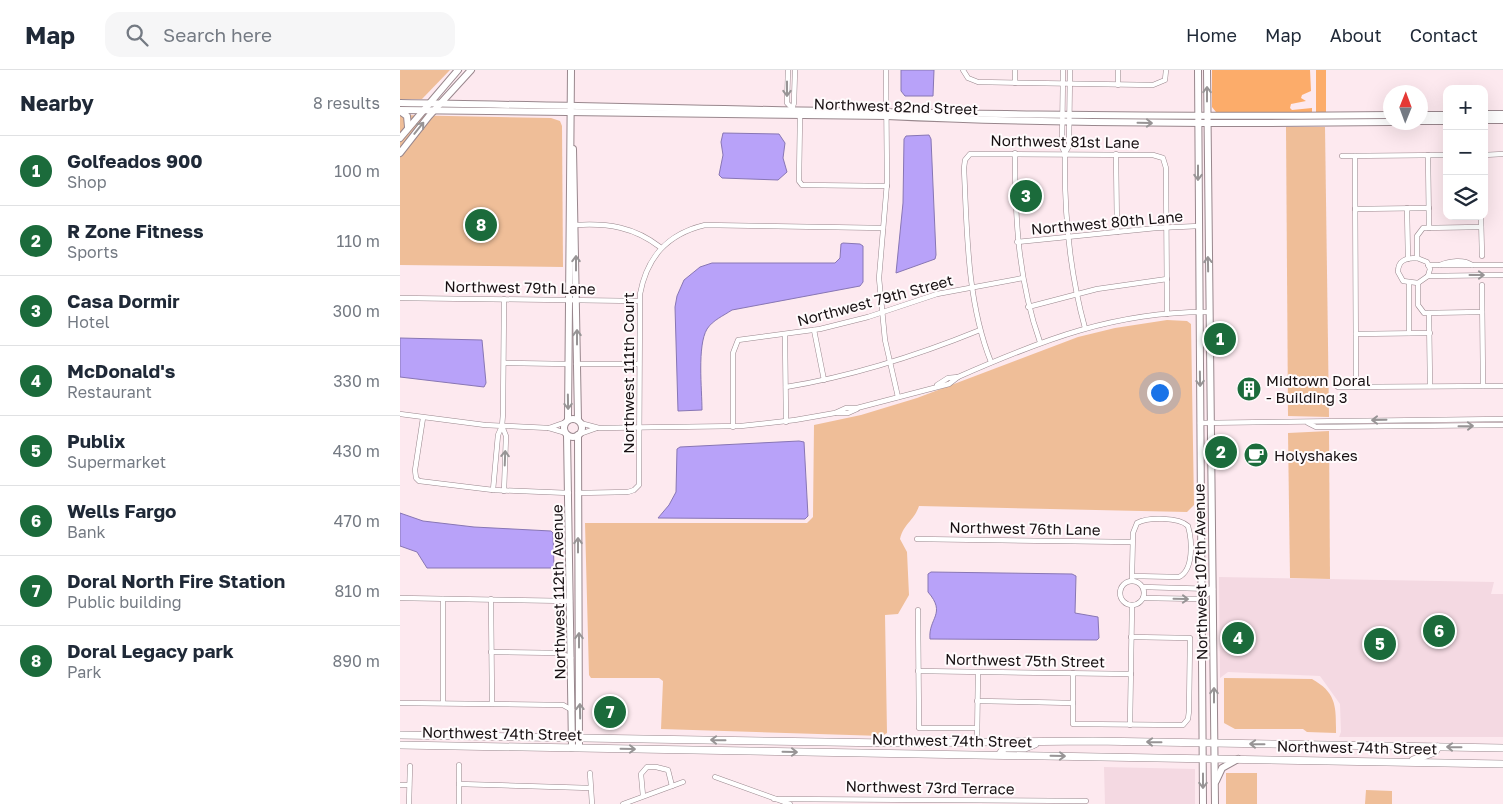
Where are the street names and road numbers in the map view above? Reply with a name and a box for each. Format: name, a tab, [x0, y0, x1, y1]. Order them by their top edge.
street label: Northwest 82nd Street	[813, 94, 979, 118]
street label: Northwest 81st Lane	[990, 131, 1140, 151]
street label: Northwest 80th Lane	[1030, 206, 1184, 238]
street label: Northwest 79th Street	[795, 271, 955, 329]
street label: Northwest 79th Lane	[444, 277, 596, 297]
street label: Northwest 111th Court	[619, 292, 637, 454]
street label: Northwest 107th Avenue	[1189, 483, 1211, 660]
street label: Northwest 112th Avenue	[547, 504, 569, 680]
street label: Northwest 76th Lane	[949, 518, 1101, 538]
street label: Northwest 75th Street	[945, 650, 1105, 670]
street label: Northwest 74th Street	[422, 723, 582, 743]
street label: Northwest 74th Street	[872, 730, 1032, 750]
street label: Northwest 74th Street	[1277, 737, 1437, 757]
street label: Northwest 73rd Terrace	[845, 777, 1015, 797]

